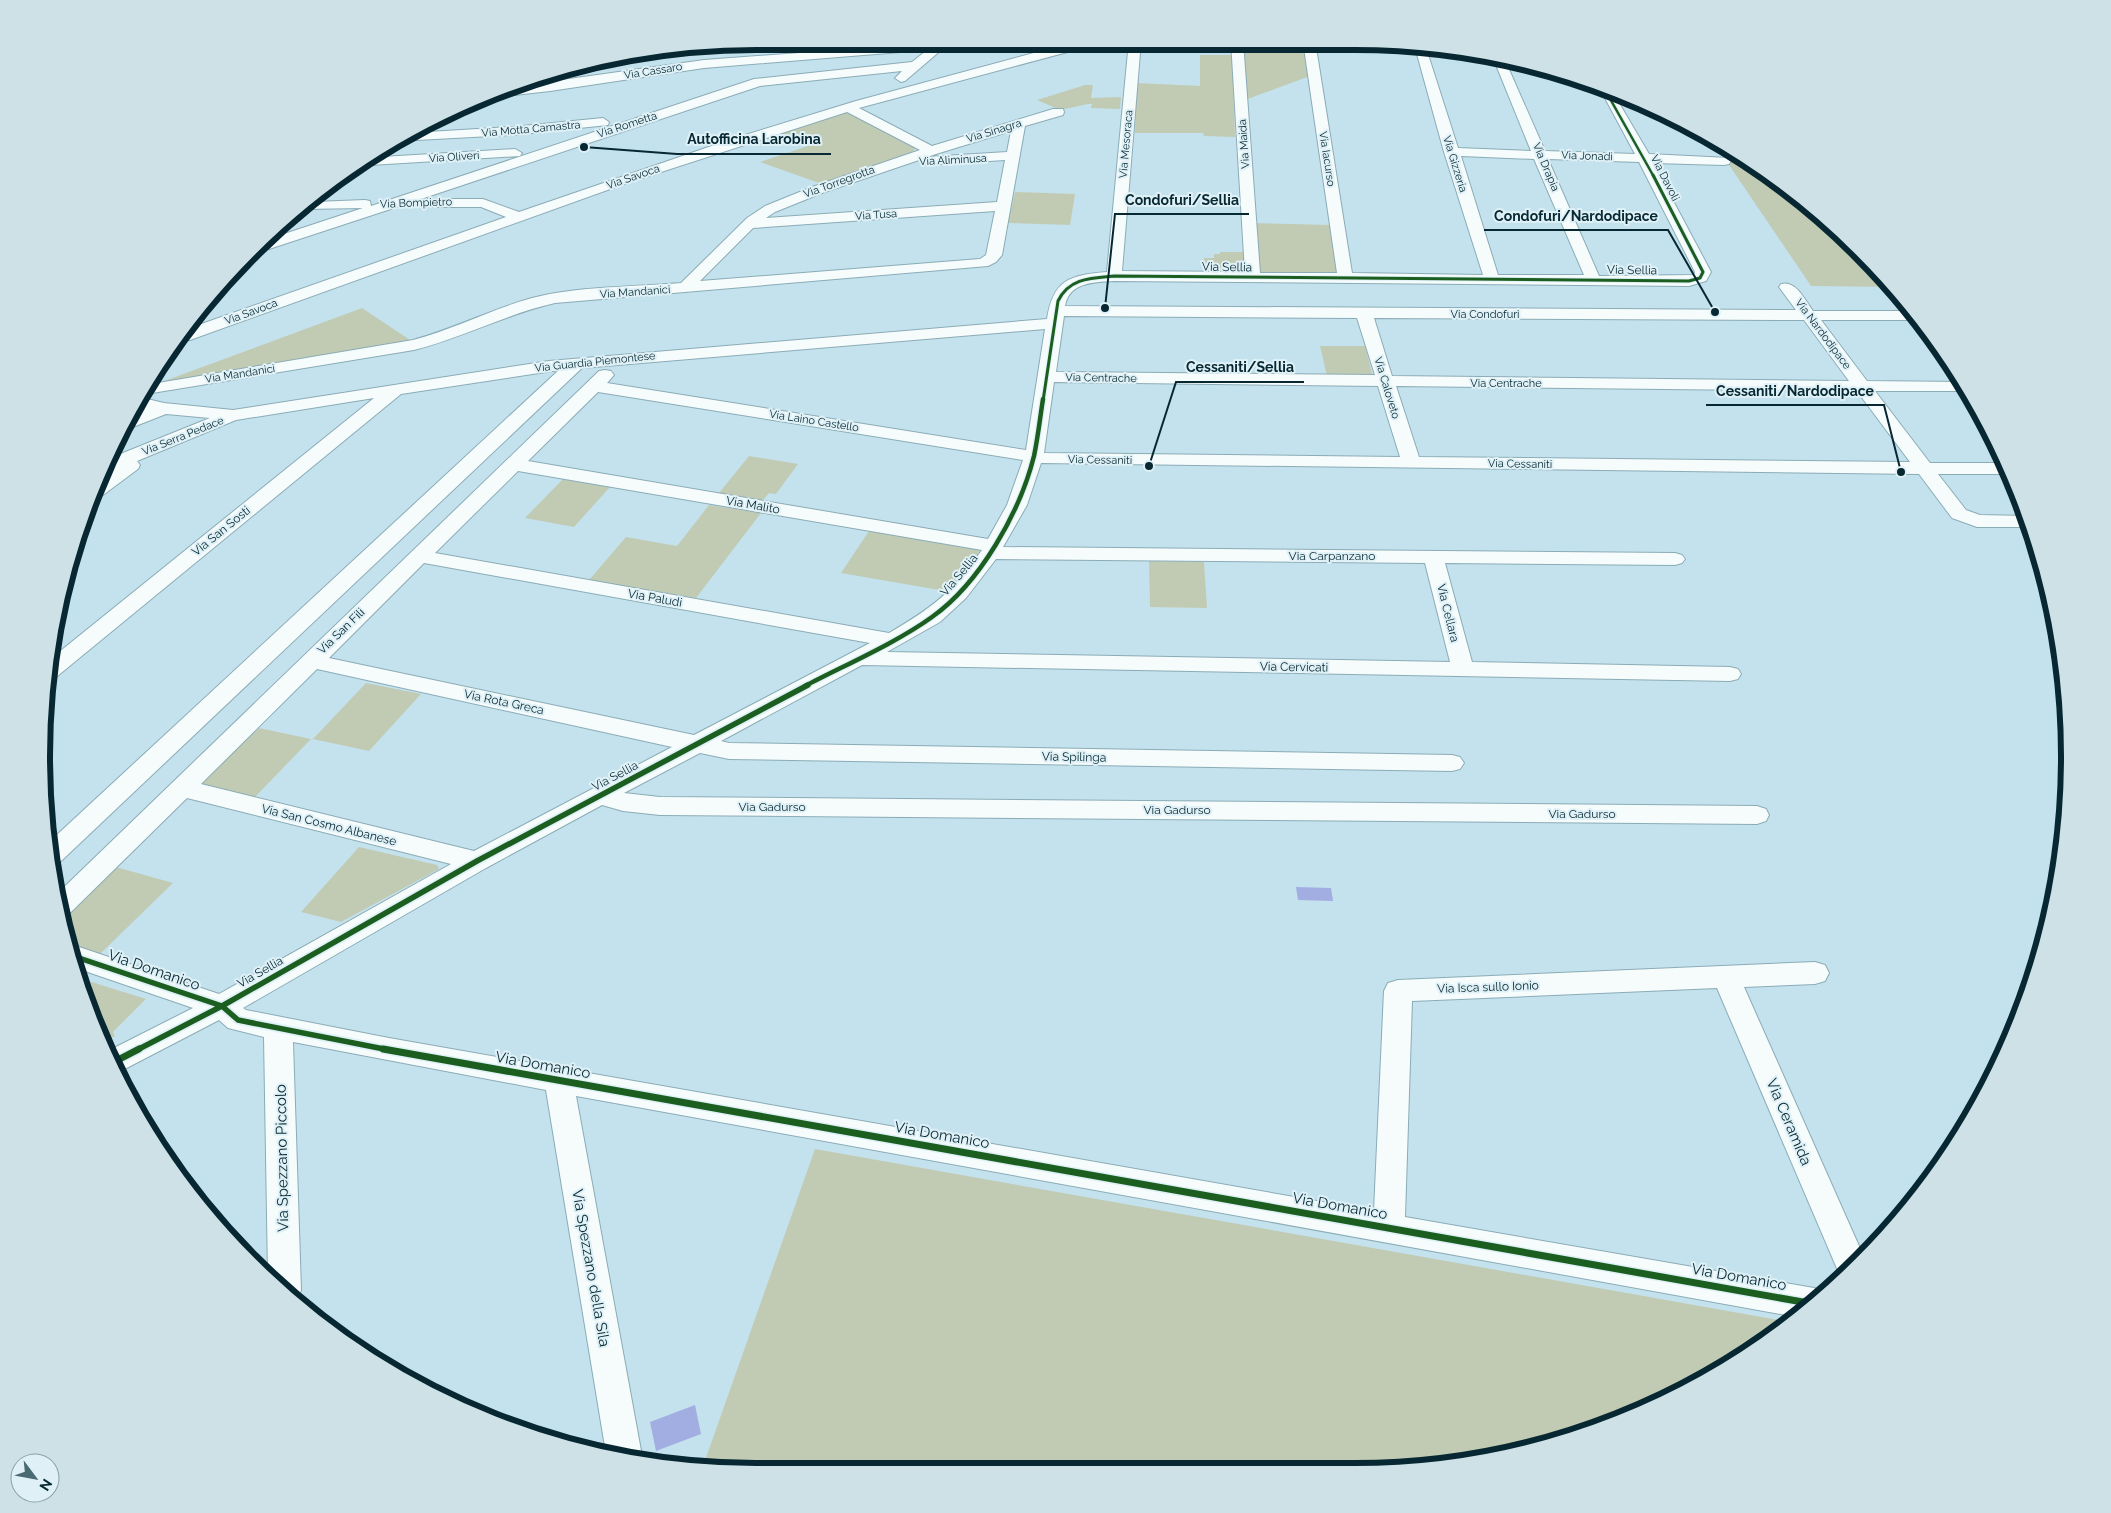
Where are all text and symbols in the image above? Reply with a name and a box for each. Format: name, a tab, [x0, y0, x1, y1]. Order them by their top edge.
street label: Via Cassaro	[623, 60, 684, 82]
street label: Via Rometta	[595, 109, 659, 141]
street label: Via Mesoraca	[1117, 109, 1135, 179]
street label: Via Sinagra	[965, 116, 1023, 146]
street label: Via Motta Camastra	[481, 118, 581, 140]
street label: Via Maida	[1236, 119, 1252, 169]
callout: Autofficina Larobina	[677, 125, 831, 154]
text: Autofficina Larobina	[687, 131, 821, 147]
street label: Via Iacurso	[1316, 131, 1338, 188]
street label: Via Gizzeria	[1440, 134, 1470, 194]
street label: Via Drapia	[1530, 141, 1562, 193]
street label: Via Oliveri	[428, 149, 480, 165]
street label: Via Jonadi	[1561, 149, 1613, 163]
street label: Via Aliminusa	[919, 152, 987, 168]
street label: Via Davoli	[1648, 153, 1682, 203]
street label: Via Savoca	[605, 162, 661, 192]
street label: Via Torregrotta	[802, 163, 876, 201]
callout: Condofuri/Sellia	[1115, 185, 1249, 214]
text: Condofuri/Sellia	[1125, 192, 1239, 208]
street label: Via Bompietro	[380, 195, 453, 211]
callout: Condofuri/Nardodipace	[1484, 201, 1668, 230]
street label: Via Tusa	[855, 207, 897, 223]
text: Condofuri/Nardodipace	[1494, 208, 1658, 224]
street label: Via Sellia	[1202, 260, 1252, 274]
street label: Via Sellia	[1607, 263, 1657, 277]
street label: Via Mandanici	[599, 283, 671, 301]
street label: Via Savoca	[223, 296, 279, 328]
street label: Via Nardodipace	[1792, 296, 1854, 372]
street label: Via Condofuri	[1451, 308, 1519, 321]
street label: Via Guardia Piemontese	[534, 349, 657, 375]
callout: Cessaniti/Sellia	[1176, 353, 1304, 382]
street label: Via Caloveto	[1371, 356, 1403, 421]
text: Cessaniti/Sellia	[1186, 359, 1294, 375]
street label: Via Mandanici	[204, 362, 276, 386]
street label: Via Centrache	[1065, 371, 1137, 385]
callout: Cessaniti/Nardodipace	[1706, 376, 1884, 405]
street label: Via Centrache	[1470, 377, 1542, 390]
text: Cessaniti/Nardodipace	[1716, 383, 1875, 399]
street label: Via Laino Castello	[768, 407, 860, 435]
street label: Via Serra Pedace	[140, 414, 226, 458]
street label: Via Cessaniti	[1068, 453, 1132, 467]
street label: Via Cessaniti	[1488, 457, 1552, 471]
street label: Via Malito	[725, 493, 781, 517]
street label: Via San Sosti	[189, 503, 253, 559]
street label: Via Carpanzano	[1289, 549, 1375, 563]
street label: Via Sellia	[937, 551, 981, 599]
street label: Via Cellara	[1434, 582, 1462, 644]
street label: Via Paludi	[627, 586, 683, 610]
street label: Via San Fili	[315, 605, 367, 657]
street label: Via Cervicati	[1260, 659, 1328, 675]
street label: Via Rota Greca	[463, 687, 545, 717]
street label: Via Spilinga	[1042, 749, 1106, 765]
street label: Via Sellia	[589, 758, 641, 794]
street label: Via Gadurso	[738, 800, 806, 814]
street label: Via San Cosmo Albanese	[260, 801, 398, 849]
street label: Via Gadurso	[1143, 803, 1211, 817]
street label: Via Gadurso	[1548, 807, 1616, 821]
street label: Via Domanico	[106, 946, 202, 994]
street label: Via Sellia	[235, 953, 285, 991]
street label: Via Isca sullo Ionio	[1437, 978, 1539, 996]
street label: Via Domanico	[494, 1048, 592, 1082]
street label: Via Ceramida	[1763, 1076, 1815, 1168]
street label: Via Spezzano Piccolo	[272, 1084, 292, 1232]
street label: Via Domanico	[893, 1118, 991, 1152]
street label: Via Spezzano della Sila	[568, 1188, 614, 1348]
street label: Via Domanico	[1291, 1189, 1389, 1223]
street label: Via Domanico	[1690, 1260, 1788, 1294]
north arrow	[10, 1453, 60, 1503]
text: N	[36, 1476, 56, 1494]

